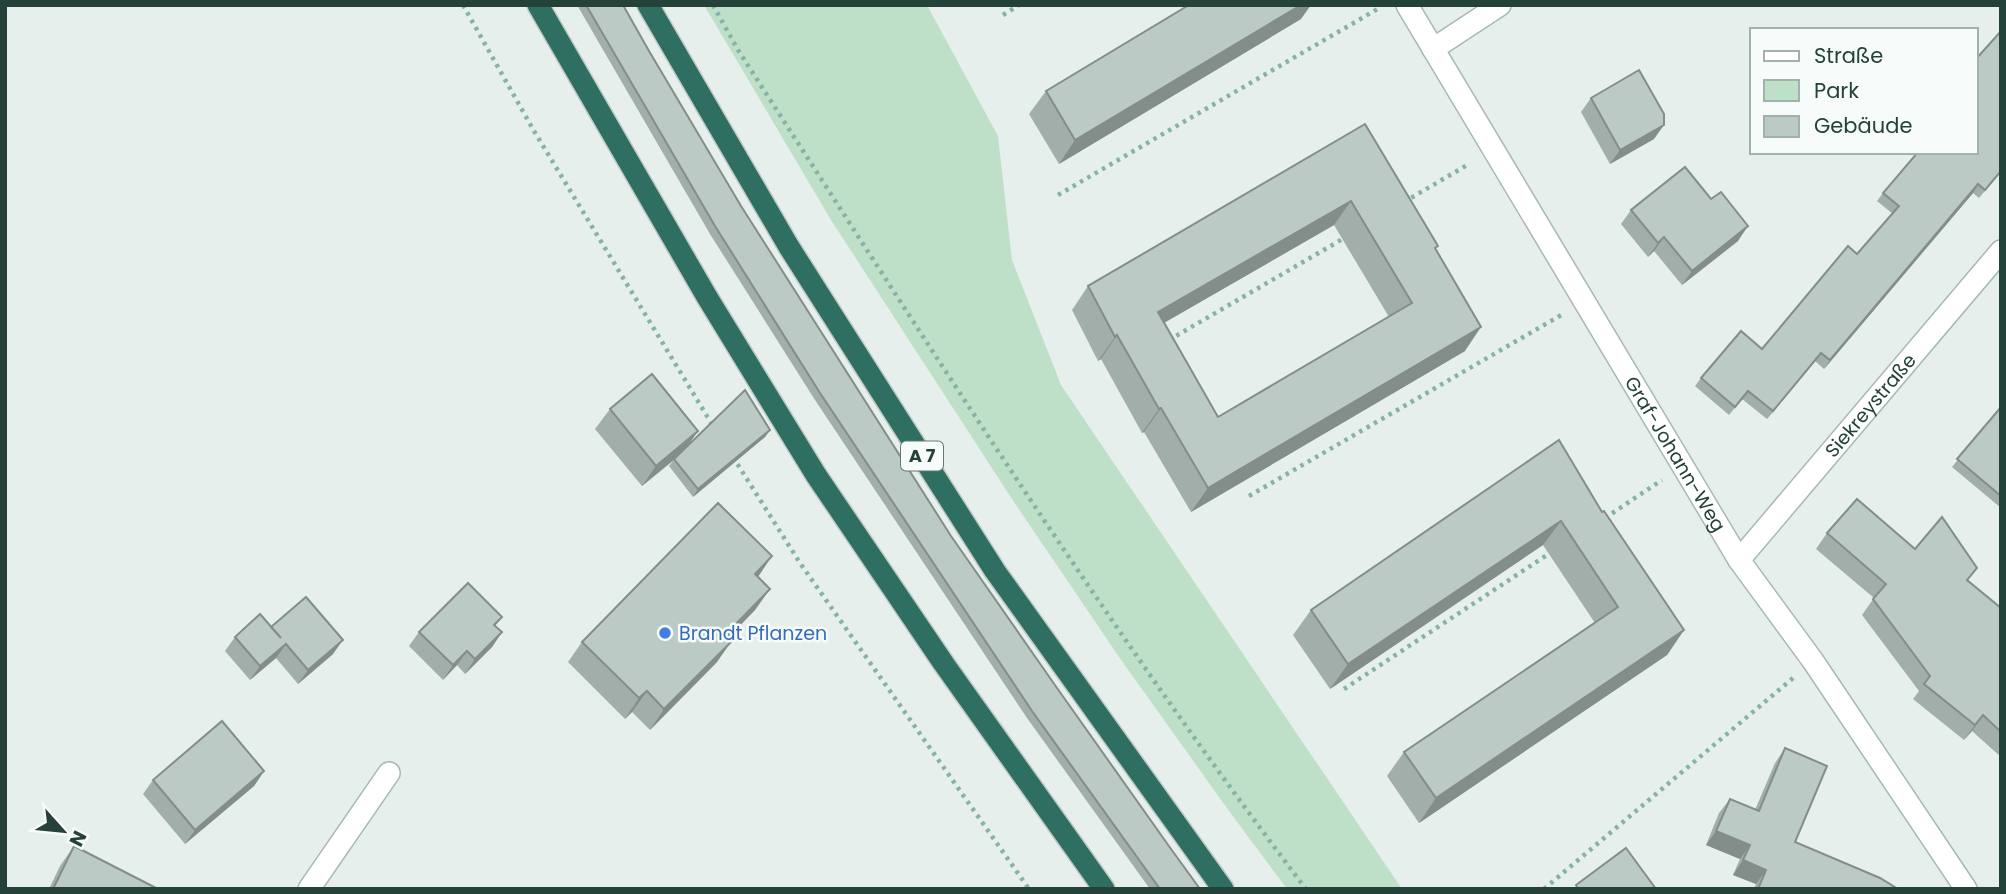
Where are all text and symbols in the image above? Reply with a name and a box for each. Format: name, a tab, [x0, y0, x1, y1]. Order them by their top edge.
legend	[1750, 28, 1978, 154]
text: Straße	[1814, 41, 1883, 70]
text: Park	[1814, 76, 1859, 105]
text: Gebäude	[1814, 111, 1912, 140]
street label: Siekreystraße	[1819, 348, 1923, 463]
street label: Graf-Johann-Weg	[1618, 371, 1732, 537]
road number: A 7	[901, 442, 943, 470]
place label: Brandt Pflanzen	[679, 620, 827, 647]
marker: Brandt Pflanzen	[657, 625, 673, 641]
north arrow	[28, 796, 98, 866]
text: N	[62, 826, 93, 851]

